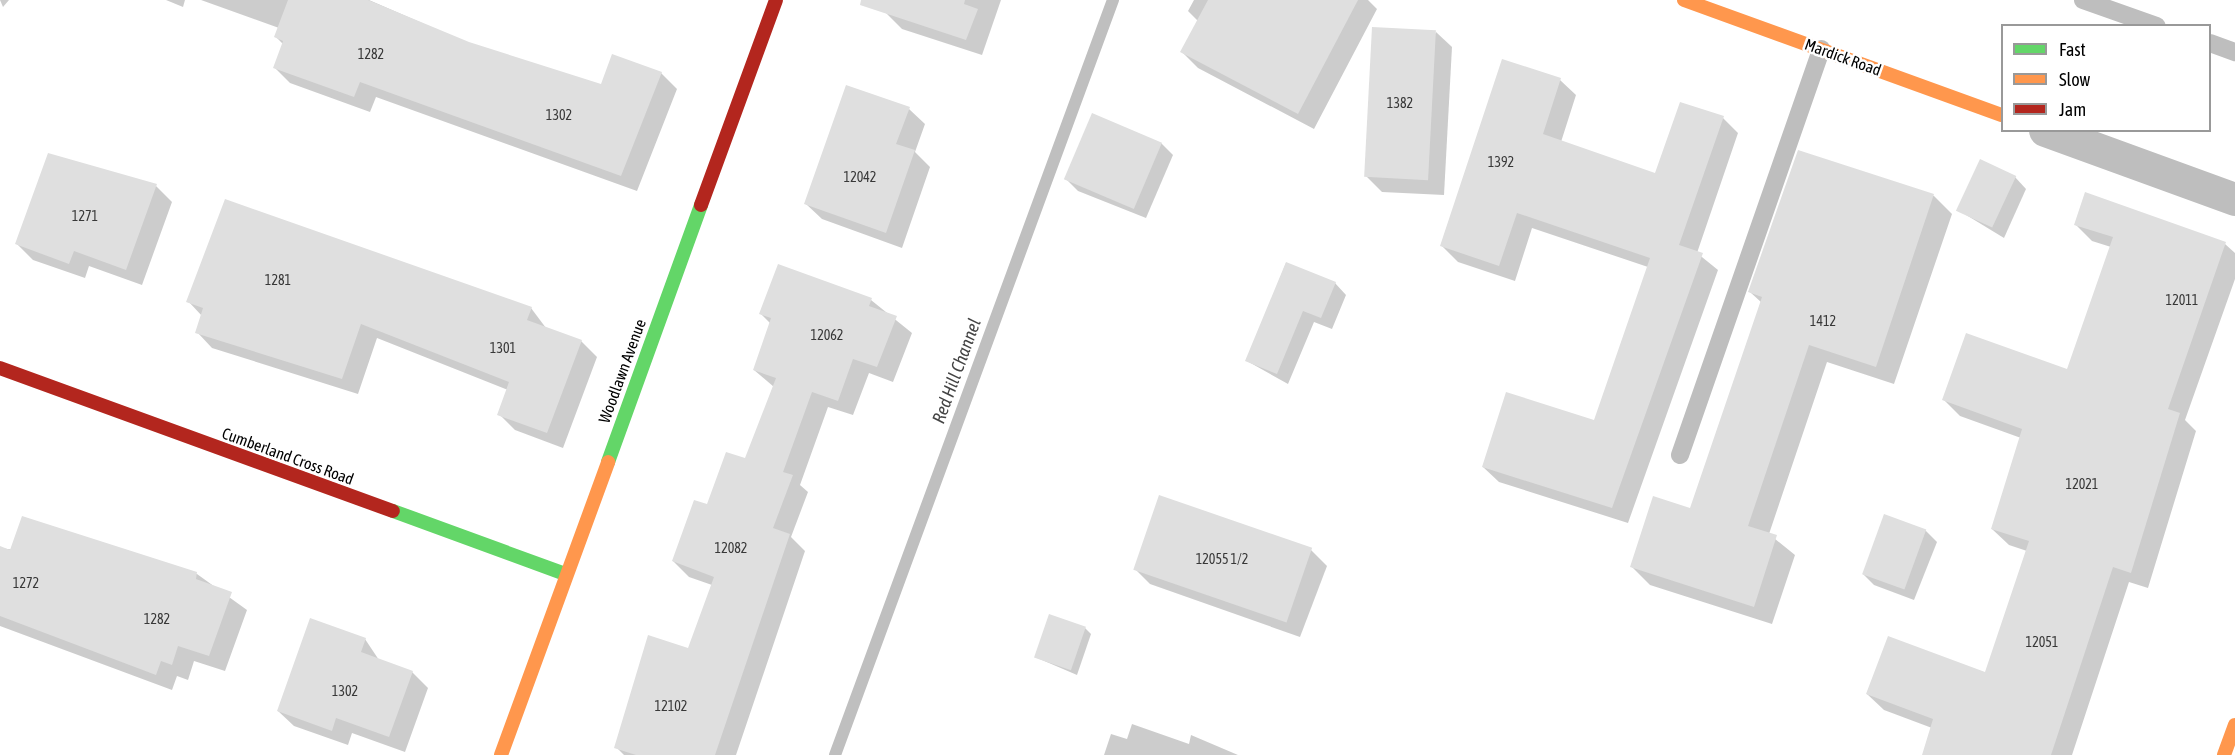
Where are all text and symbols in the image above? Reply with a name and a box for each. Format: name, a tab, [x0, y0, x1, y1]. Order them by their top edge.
legend	[2001, 24, 2211, 132]
street label: Mardick Road	[1802, 34, 1884, 80]
text: Fast	[2059, 39, 2086, 60]
house number: 1282	[358, 46, 384, 62]
text: Slow	[2059, 69, 2090, 90]
house number: 1382	[1387, 95, 1413, 111]
text: Jam	[2059, 99, 2086, 120]
house number: 1302	[546, 107, 572, 123]
house number: 1392	[1488, 154, 1514, 170]
house number: 12042	[844, 169, 876, 185]
house number: 1271	[72, 208, 98, 224]
house number: 1281	[265, 272, 291, 288]
house number: 12011	[2166, 292, 2198, 308]
house number: 1412	[1810, 313, 1836, 329]
street label: Woodlawn Avenue	[594, 316, 650, 426]
water label: Red Hill Channel	[928, 316, 986, 426]
house number: 12062	[811, 327, 843, 343]
house number: 1301	[490, 340, 516, 356]
street label: Cumberland Cross Road	[220, 423, 356, 489]
house number: 12021	[2066, 476, 2098, 492]
house number: 12082	[715, 540, 747, 556]
house number: 12055 1/2	[1196, 551, 1248, 567]
house number: 1272	[13, 575, 39, 591]
house number: 1282	[144, 611, 170, 627]
house number: 12051	[2026, 634, 2058, 650]
house number: 1302	[332, 683, 358, 699]
house number: 12102	[655, 698, 687, 714]

